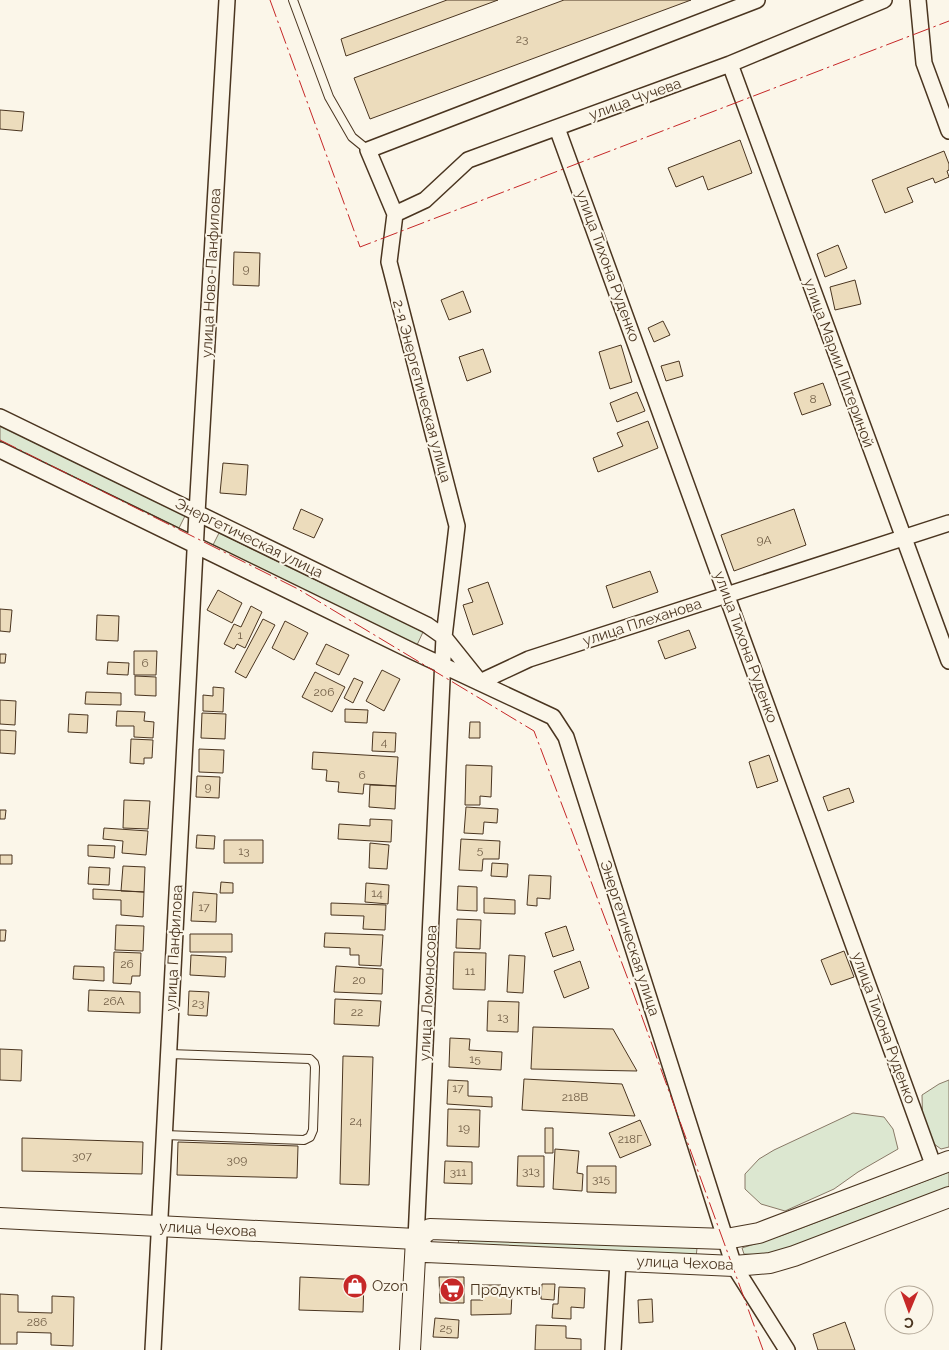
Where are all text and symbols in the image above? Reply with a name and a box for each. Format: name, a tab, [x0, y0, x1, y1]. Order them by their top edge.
house number: 23	[516, 32, 528, 46]
street label: улица Чучева	[586, 74, 684, 124]
street label: улица Ново-Панфилова	[198, 188, 224, 358]
street label: улица Тихона Руденко	[572, 188, 644, 344]
house number: 9	[242, 262, 250, 276]
street label: улица Марии Питериной	[800, 276, 878, 450]
street label: 2-я Энергетическая улица	[389, 298, 455, 484]
house number: 8	[809, 392, 817, 406]
street label: Энергетическая улица	[172, 494, 326, 582]
house number: 9А	[756, 533, 772, 547]
street label: улица Тихона Руденко	[710, 569, 782, 725]
street label: улица Плеханова	[580, 594, 704, 650]
house number: 1	[237, 628, 243, 642]
house number: 6	[141, 656, 149, 670]
house number: 206	[314, 685, 334, 699]
house number: 4	[381, 735, 388, 749]
house number: 6	[358, 768, 366, 782]
house number: 9	[204, 780, 212, 794]
house number: 5	[477, 843, 484, 857]
house number: 13	[238, 844, 250, 858]
street label: Энергетическая улица	[596, 858, 664, 1018]
street label: улица Панфилова	[162, 884, 186, 1012]
house number: 14	[371, 886, 383, 900]
house number: 17	[198, 900, 210, 914]
street label: улица Ломоносова	[415, 924, 441, 1062]
street label: улица Тихона Руденко	[848, 950, 920, 1106]
house number: 26	[120, 957, 134, 971]
house number: 11	[465, 964, 475, 978]
house number: 20	[352, 973, 366, 987]
house number: 26А	[103, 994, 125, 1008]
house number: 23	[192, 996, 204, 1010]
house number: 22	[351, 1005, 363, 1019]
house number: 13	[497, 1010, 509, 1024]
house number: 15	[469, 1052, 481, 1066]
house number: 17	[452, 1081, 464, 1095]
house number: 218В	[562, 1090, 588, 1104]
house number: 24	[350, 1114, 363, 1128]
house number: 19	[458, 1121, 470, 1135]
house number: 218Г	[618, 1132, 642, 1146]
house number: 307	[72, 1149, 93, 1163]
house number: 309	[227, 1153, 247, 1167]
house number: 313	[522, 1164, 540, 1178]
house number: 311	[450, 1165, 466, 1179]
house number: 315	[592, 1172, 610, 1186]
street label: улица Чехова	[159, 1217, 257, 1241]
street label: улица Чехова	[636, 1252, 734, 1274]
shop icon: Ozon	[342, 1273, 368, 1299]
place label: Ozon	[372, 1277, 408, 1295]
supermarket icon: Продукты	[439, 1277, 465, 1303]
place label: Продукты	[470, 1281, 541, 1299]
north arrow	[884, 1285, 934, 1335]
house number: 286	[27, 1315, 47, 1329]
text: С	[903, 1315, 914, 1331]
house number: 25	[440, 1321, 453, 1335]

